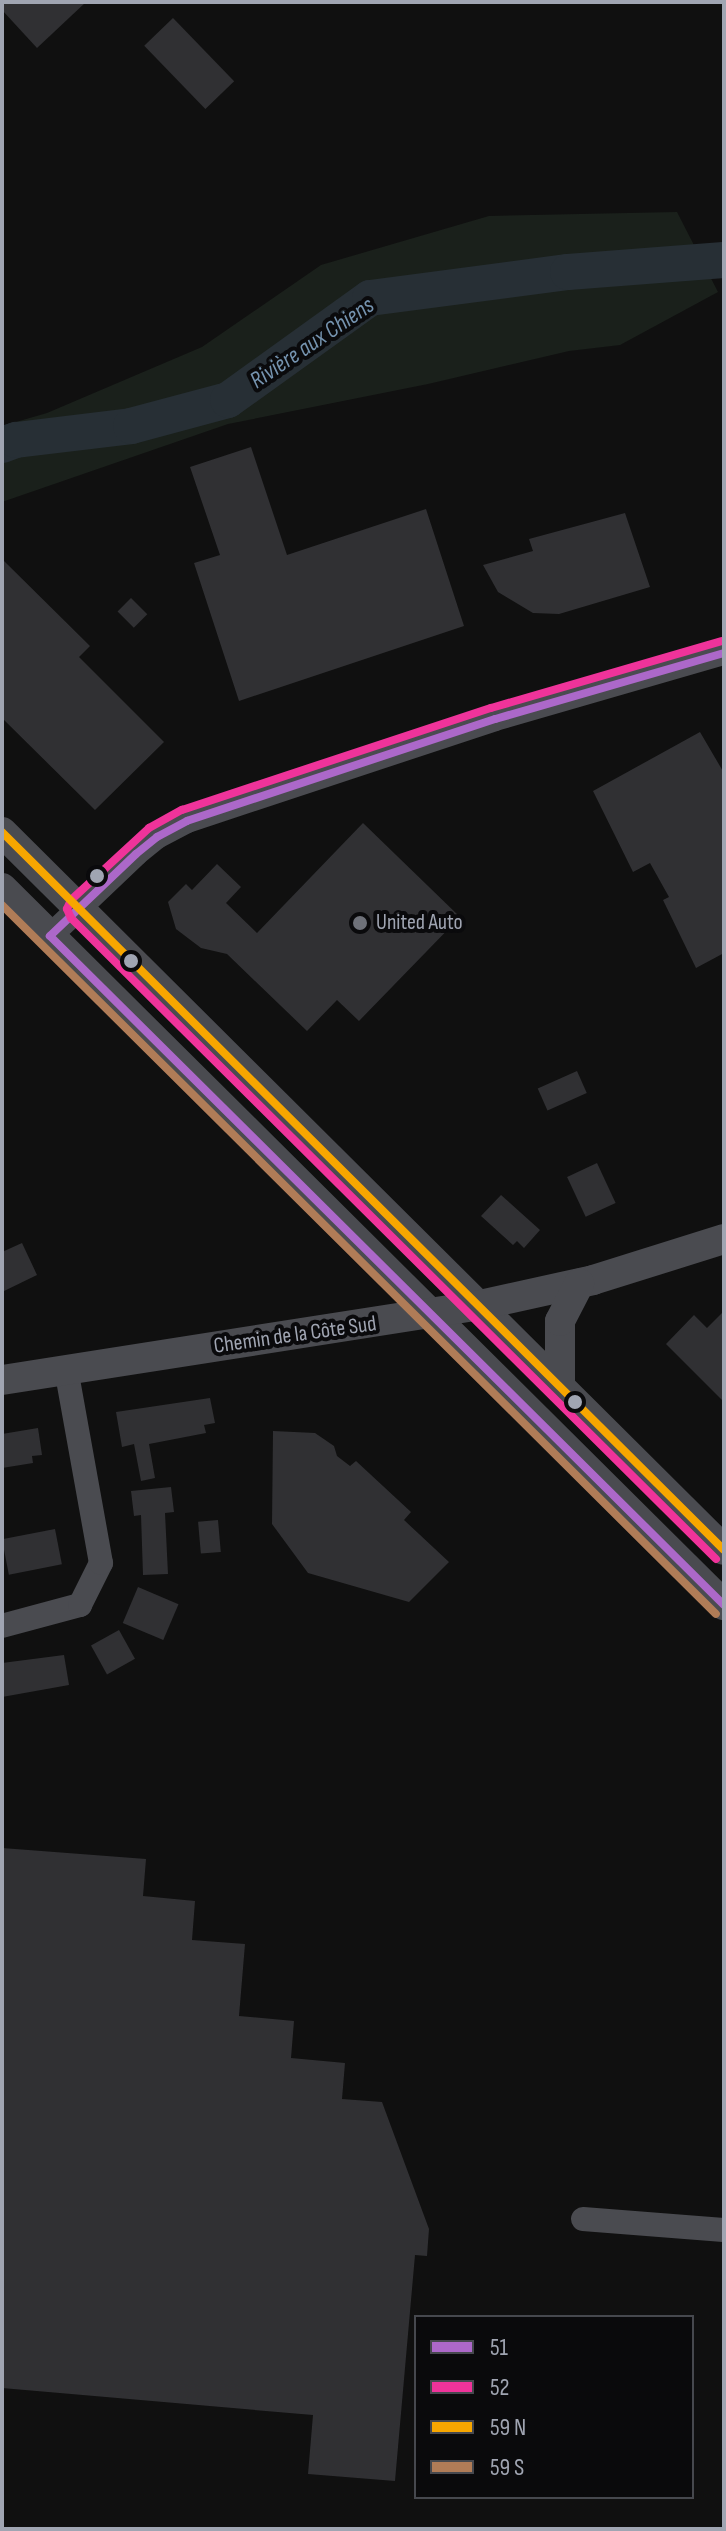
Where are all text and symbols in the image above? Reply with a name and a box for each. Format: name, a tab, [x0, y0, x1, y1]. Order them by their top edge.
water label: Rivière aux Chiens	[244, 291, 380, 395]
unlabelled marker	[89, 868, 105, 884]
place label: United Auto	[376, 910, 463, 936]
marker: United Auto	[351, 914, 369, 932]
unlabelled marker	[123, 953, 139, 969]
street label: Chemin de la Côte Sud	[212, 1311, 378, 1359]
unlabelled marker	[567, 1394, 583, 1410]
legend	[414, 2315, 694, 2499]
text: 51	[490, 2333, 508, 2362]
text: 52	[490, 2373, 510, 2402]
text: 59 N	[490, 2413, 526, 2442]
text: 59 S	[490, 2453, 524, 2482]

